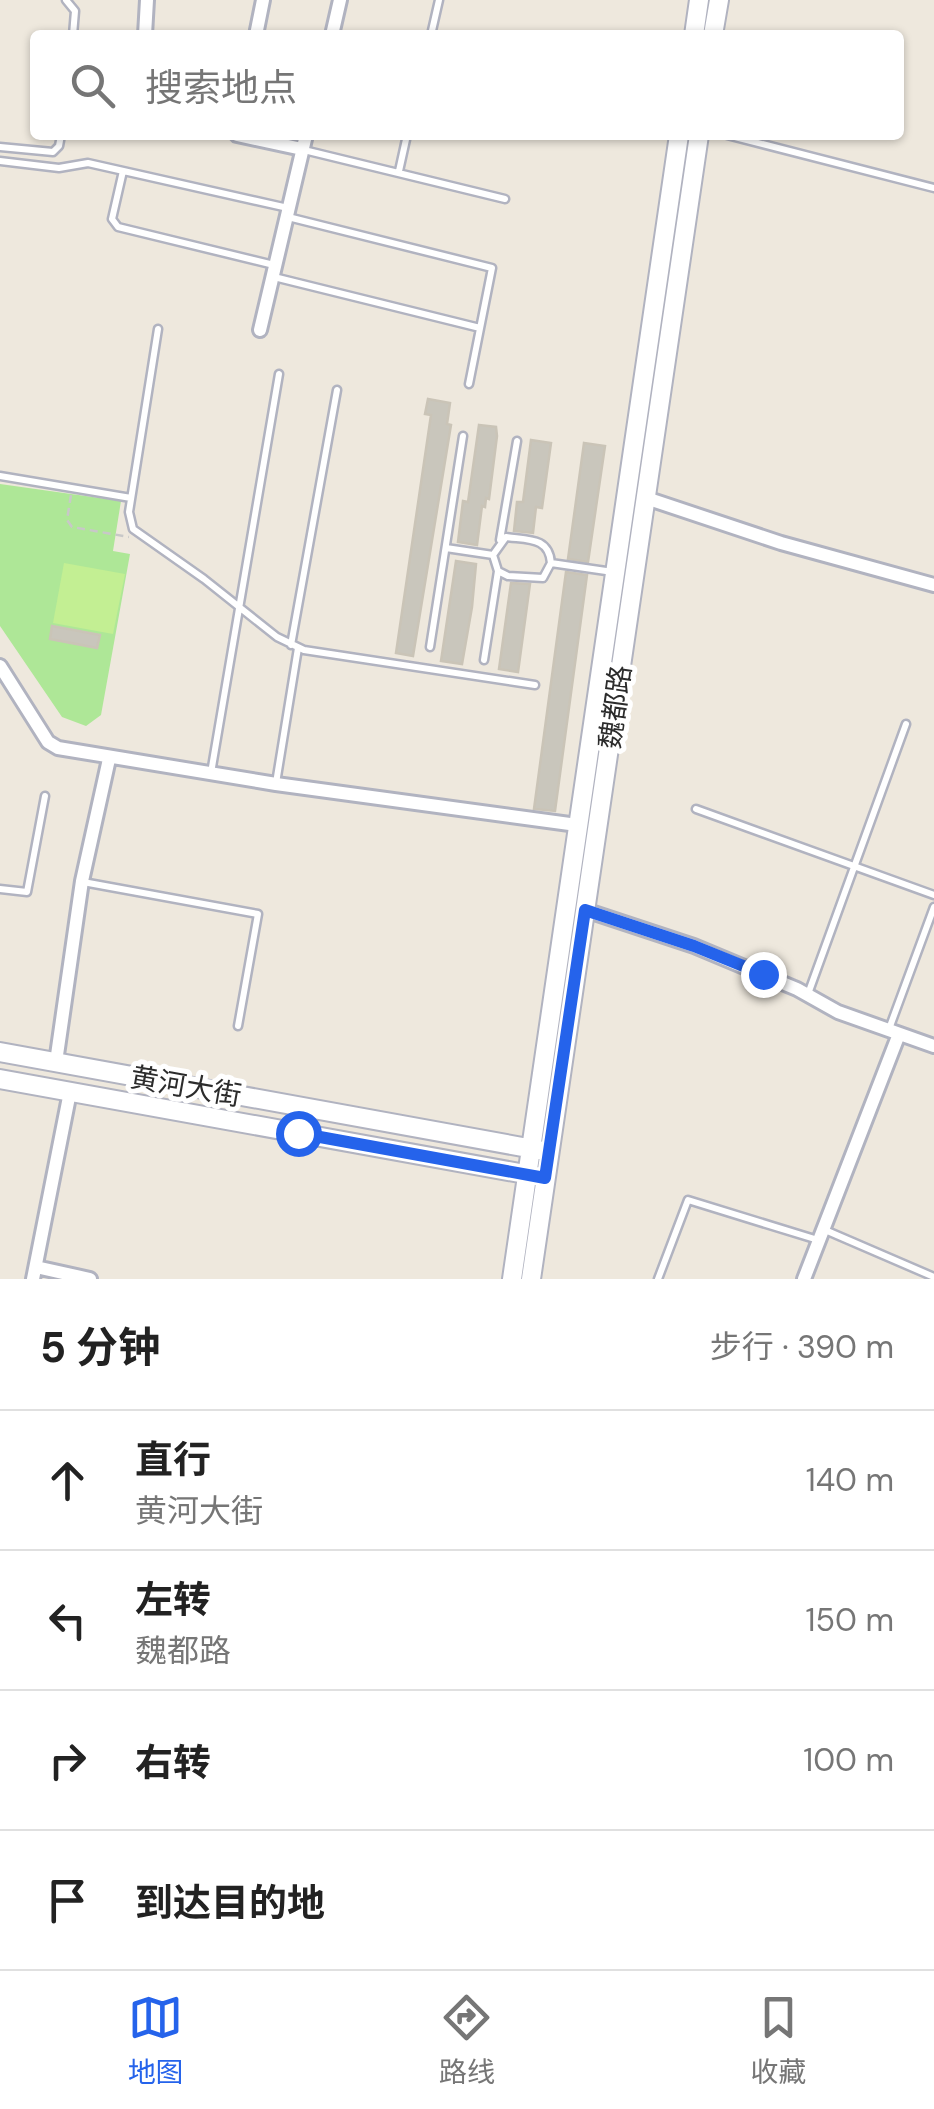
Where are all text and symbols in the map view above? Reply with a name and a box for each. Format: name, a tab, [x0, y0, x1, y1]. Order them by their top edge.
search box	[30, 30, 904, 140]
icon: search	[65, 58, 120, 113]
text: 搜索地点	[145, 63, 297, 113]
street label: 魏都路	[591, 663, 640, 751]
route end	[741, 952, 787, 998]
street label: 黄河大街	[128, 1059, 244, 1114]
route start	[276, 1111, 322, 1157]
text: 5 分钟	[40, 1320, 160, 1375]
text: 步行 · 390 m	[710, 1326, 894, 1368]
text: 直行	[135, 1435, 211, 1485]
icon: ahead	[40, 1453, 95, 1508]
text: 140 m	[806, 1459, 894, 1501]
text: 黄河大街	[135, 1490, 263, 1532]
text: 左转	[135, 1575, 211, 1625]
icon: left	[40, 1593, 95, 1648]
text: 150 m	[806, 1599, 894, 1641]
text: 魏都路	[135, 1630, 231, 1672]
icon: right	[40, 1733, 95, 1788]
text: 右转	[135, 1738, 211, 1788]
text: 100 m	[803, 1739, 894, 1781]
icon: arrive	[40, 1873, 95, 1928]
text: 到达目的地	[135, 1878, 325, 1928]
tab: 地图	[128, 1990, 184, 2091]
tab: 路线	[439, 1990, 495, 2091]
tab: 收藏	[750, 1990, 806, 2091]

